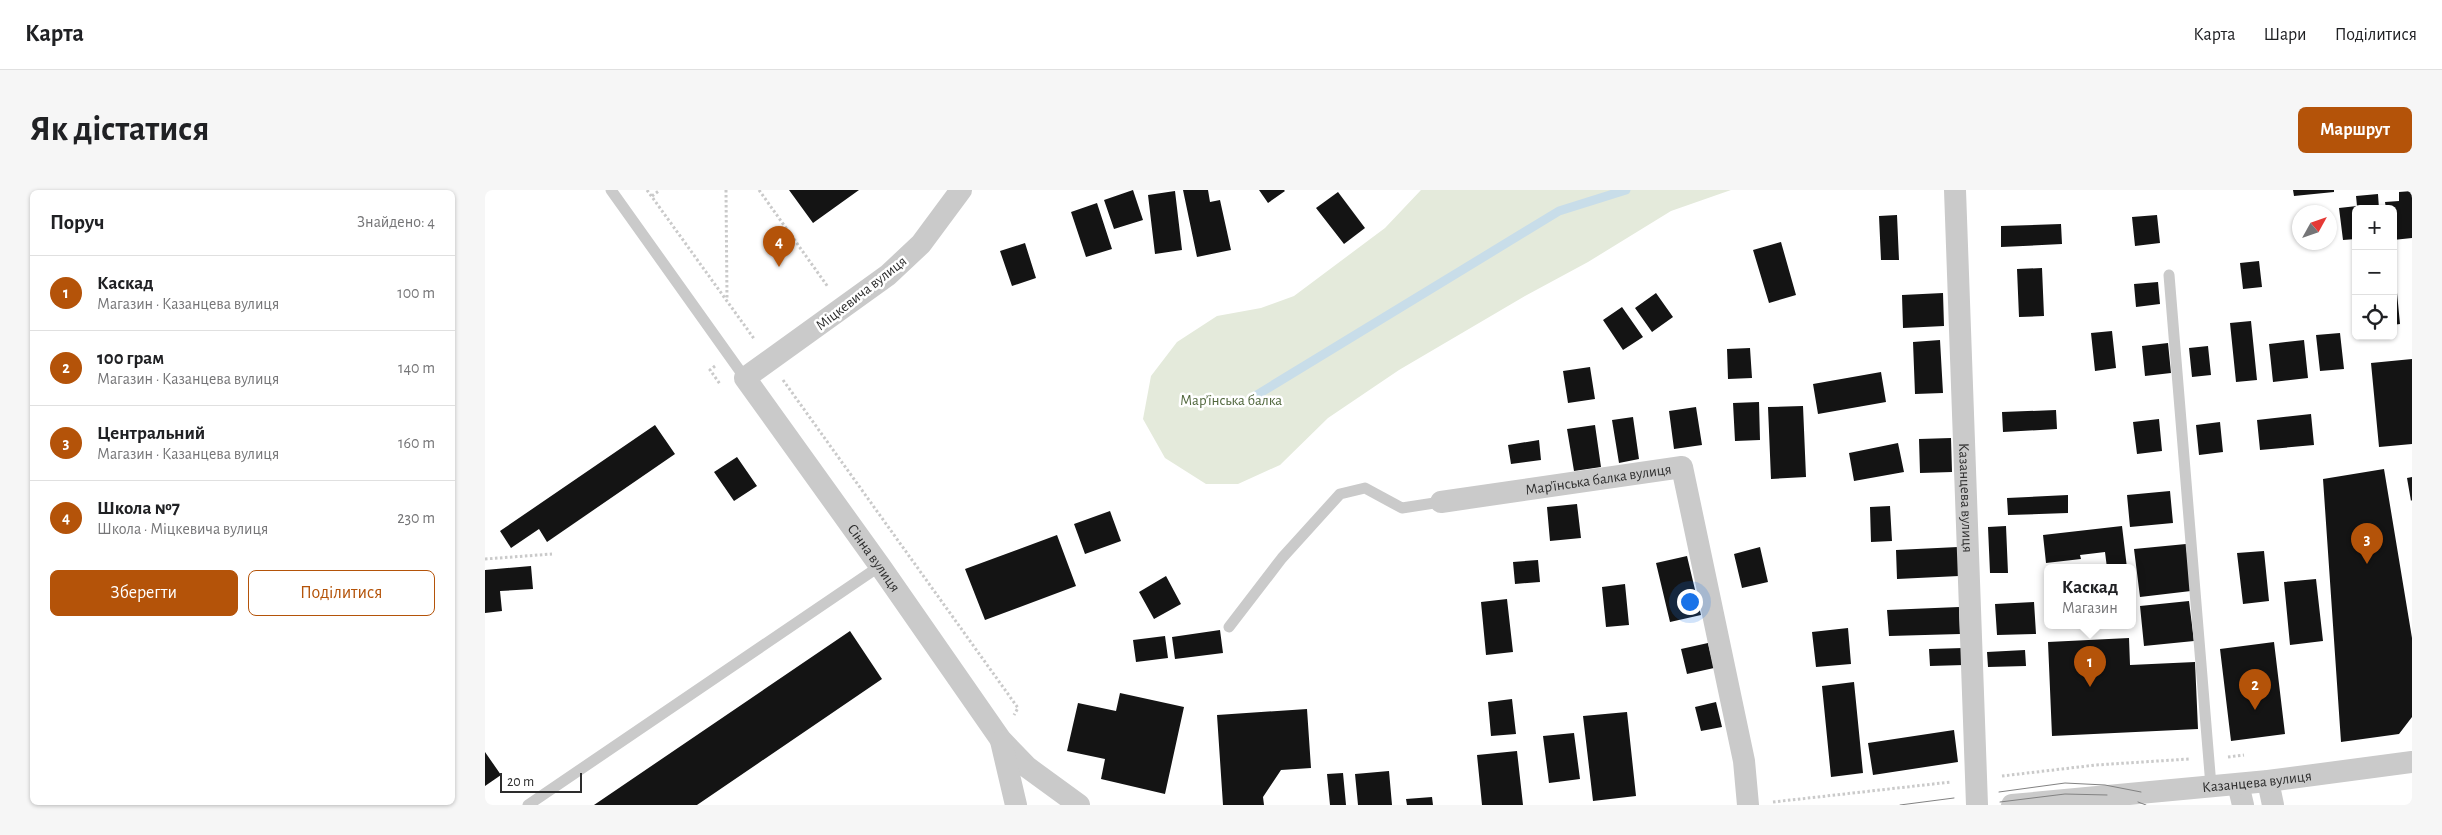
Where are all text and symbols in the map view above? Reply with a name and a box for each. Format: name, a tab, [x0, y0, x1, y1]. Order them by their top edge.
text: Карта	[25, 22, 84, 46]
text: Карта	[2193, 26, 2235, 44]
text: Шари	[2263, 26, 2307, 44]
text: Поділитися	[2335, 26, 2417, 44]
button: Маршрут	[2298, 107, 2412, 153]
text: Як дістатися	[30, 112, 209, 147]
north arrow	[2292, 205, 2337, 250]
map controls	[2352, 205, 2397, 340]
button: +	[2352, 205, 2397, 250]
text: Поруч	[50, 212, 104, 233]
text: Знайдено: 4	[357, 214, 435, 230]
pin: 4	[763, 226, 795, 267]
button: −	[2352, 250, 2397, 295]
street label: Міцкевича вулиця	[813, 253, 910, 333]
text: Каскад	[97, 274, 154, 293]
text: 1	[63, 285, 69, 301]
text: 100 m	[397, 285, 435, 301]
button: locate	[2352, 295, 2397, 340]
text: Магазин · Казанцева вулиця	[97, 296, 279, 312]
text: 100 грам	[97, 349, 164, 368]
text: 2	[62, 360, 70, 376]
text: 140 m	[398, 360, 435, 376]
text: Магазин · Казанцева вулиця	[97, 371, 279, 387]
park label: Мар’їнська балка	[1180, 393, 1282, 408]
text: Центральний	[97, 424, 205, 443]
text: 3	[63, 435, 69, 451]
text: 160 m	[398, 435, 435, 451]
street label: Казанцева вулиця	[1956, 443, 1975, 553]
text: Магазин · Казанцева вулиця	[97, 446, 279, 462]
street label: Мар’їнська балка вулиця	[1524, 462, 1672, 498]
text: Школа №7	[97, 499, 180, 518]
text: 4	[62, 510, 70, 526]
text: 230 m	[397, 510, 435, 526]
text: Школа · Міцкевича вулиця	[97, 521, 268, 537]
street label: Сінна вулиця	[844, 521, 903, 595]
pin: 3	[2351, 523, 2383, 564]
popup	[2044, 564, 2136, 629]
button: Зберегти	[50, 570, 238, 616]
button: Поділитися	[248, 570, 435, 616]
text: Каскад	[2062, 578, 2118, 597]
your location	[1677, 589, 1703, 615]
text: Магазин	[2062, 600, 2118, 616]
pin: 1	[2074, 646, 2106, 687]
pin: 2	[2239, 669, 2271, 710]
street label: Казанцева вулиця	[2201, 768, 2313, 795]
scale bar	[500, 770, 583, 793]
text: 20 m	[507, 775, 534, 789]

